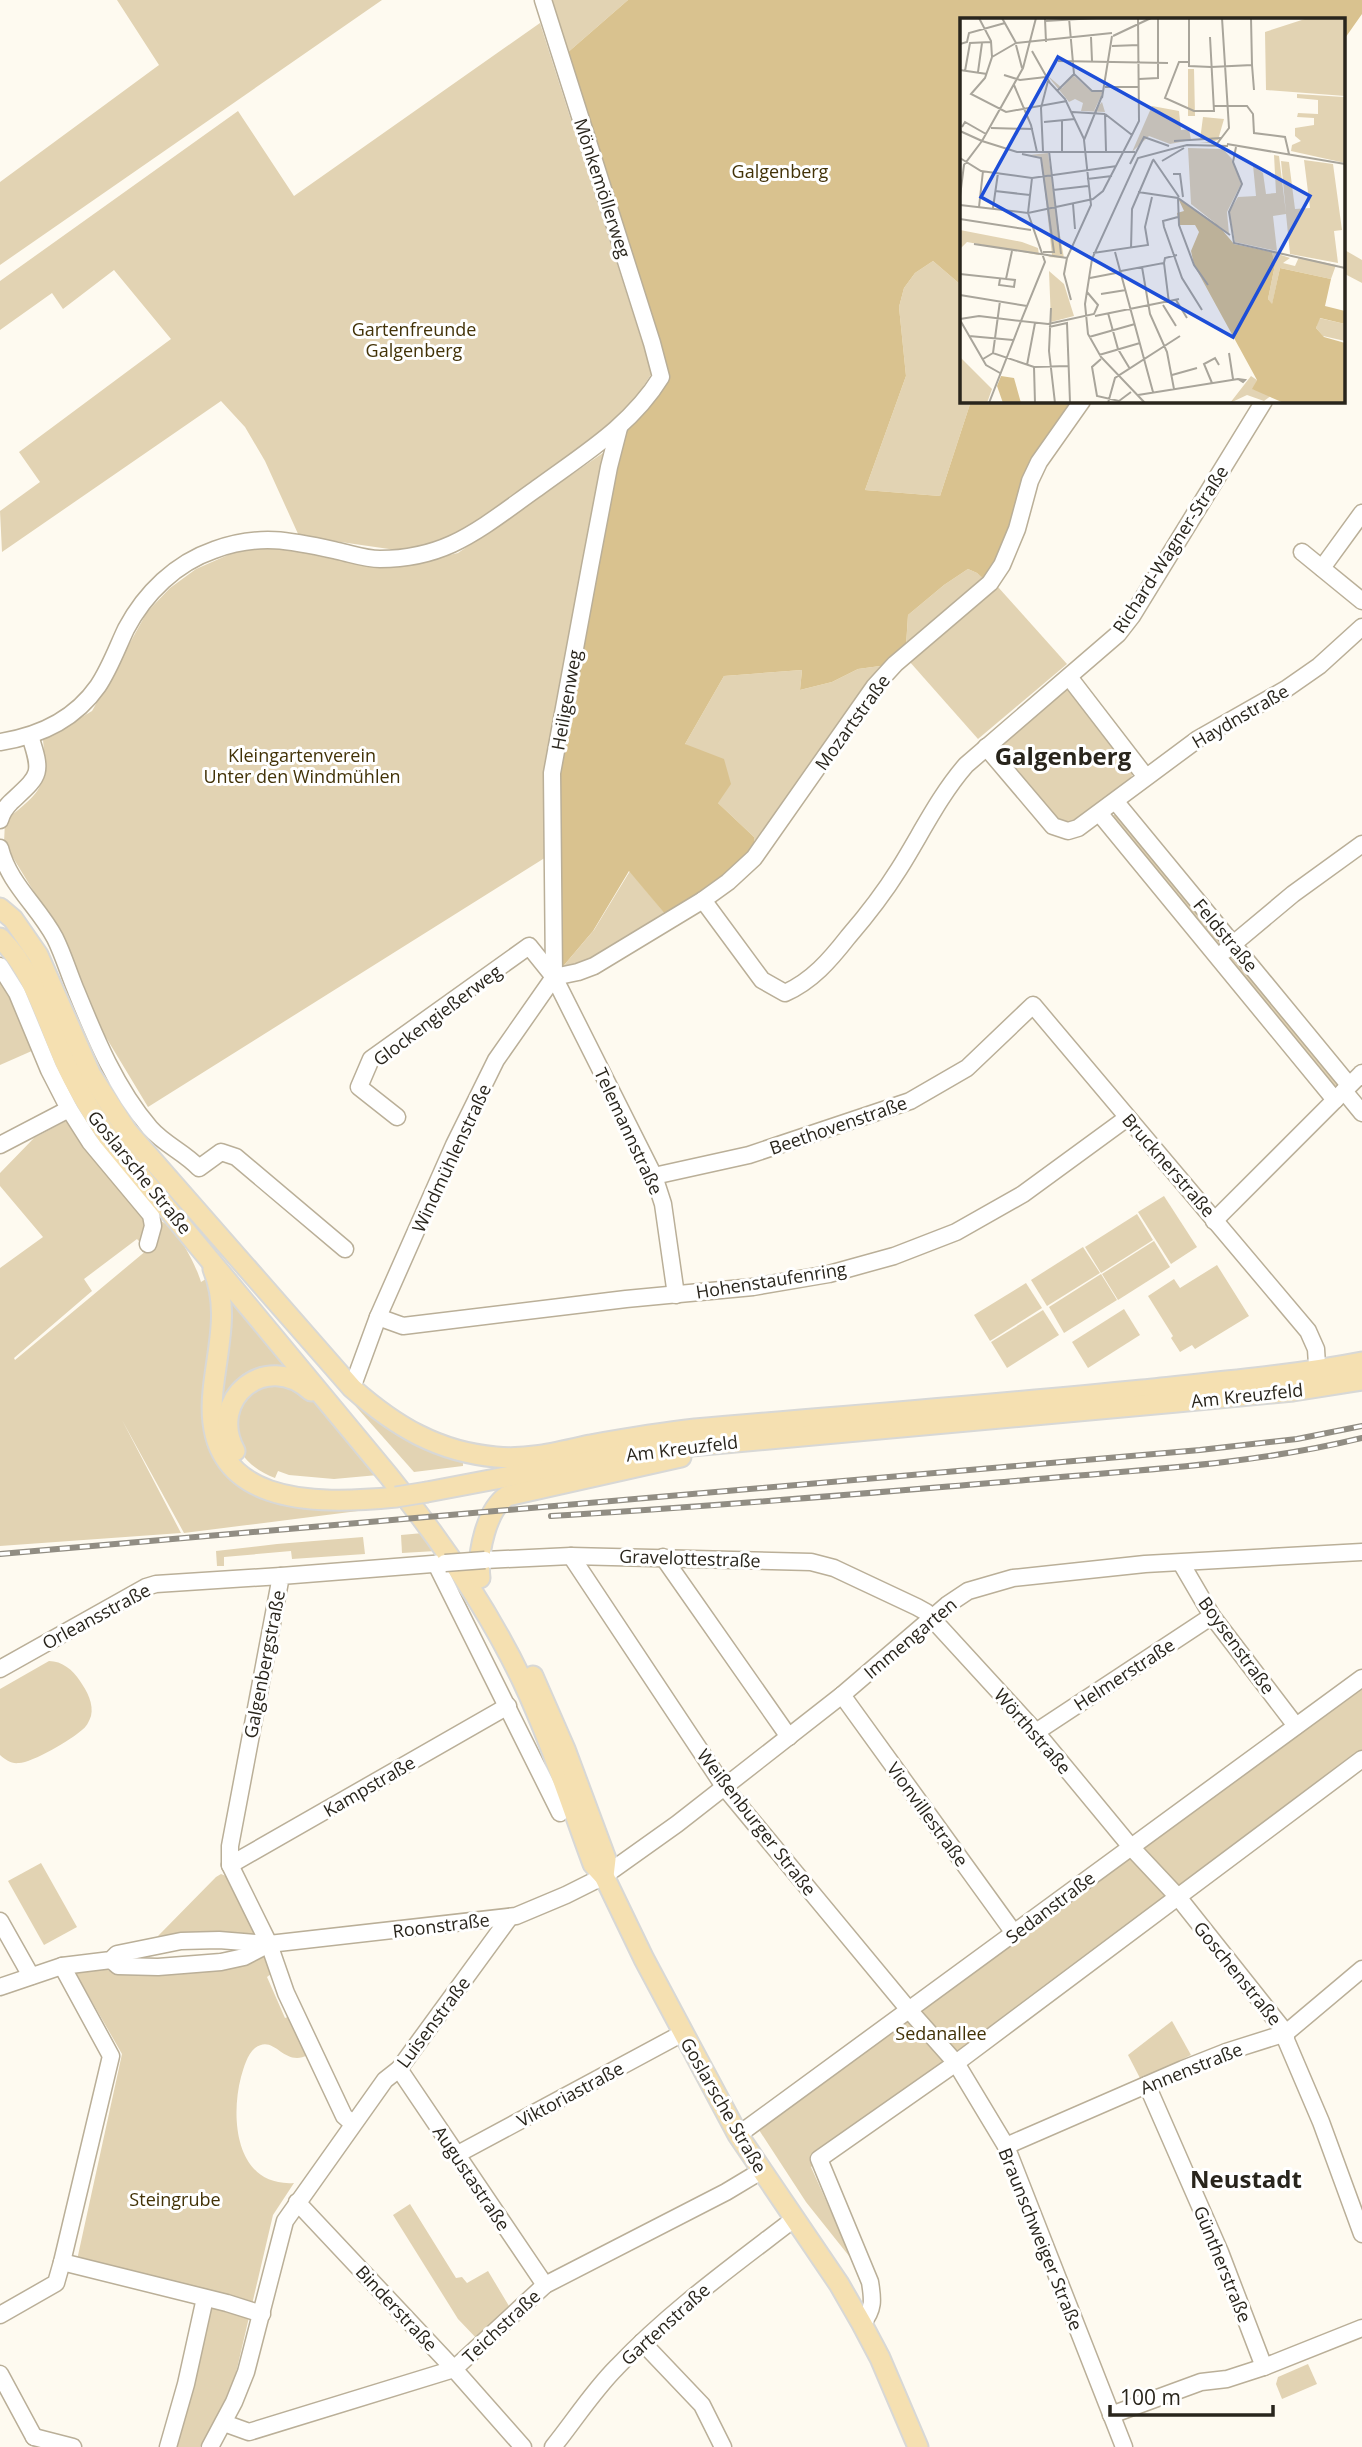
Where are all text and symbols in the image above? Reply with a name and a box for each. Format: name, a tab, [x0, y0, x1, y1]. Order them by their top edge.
inset map	[960, 18, 1344, 402]
street label: Mönkemöllerweg	[569, 115, 637, 261]
park label: Galgenberg	[732, 159, 829, 183]
park label: Gartenfreunde Galgenberg	[352, 317, 476, 362]
street label: Richard-Wagner-Straße	[1107, 461, 1233, 637]
street label: Heiligenweg	[545, 648, 587, 752]
street label: Mozartstraße	[809, 669, 895, 775]
street label: Haydnstraße	[1187, 679, 1293, 753]
district label: Galgenberg	[995, 739, 1132, 772]
park label: Kleingartenverein Unter den Windmühlen	[203, 743, 401, 788]
street label: Feldstraße	[1188, 893, 1264, 977]
street label: Glockengießerweg	[368, 959, 506, 1071]
street label: Telemannstraße	[589, 1064, 669, 1198]
street label: Windmühlenstraße	[406, 1080, 496, 1236]
street label: Beethovenstraße	[766, 1090, 910, 1160]
street label: Goslarsche Straße	[83, 1105, 197, 1239]
street label: Brucknerstraße	[1117, 1108, 1221, 1222]
street label: Hohenstaufenring	[694, 1256, 848, 1304]
street label: Am Kreuzfeld	[1190, 1377, 1304, 1413]
street label: Am Kreuzfeld	[625, 1429, 739, 1467]
street label: Gravelottestraße	[619, 1544, 761, 1572]
street label: Orleansstraße	[38, 1577, 154, 1655]
street label: Galgenbergstraße	[238, 1588, 290, 1740]
street label: Boysenstraße	[1194, 1591, 1280, 1699]
street label: Immengarten	[859, 1592, 961, 1684]
street label: Helmerstraße	[1069, 1632, 1179, 1716]
street label: Wörthstraße	[989, 1683, 1077, 1779]
street label: Weißenburger Straße	[692, 1744, 822, 1900]
street label: Kampstraße	[319, 1750, 419, 1822]
street label: Vionvillestraße	[882, 1757, 974, 1871]
street label: Sedanstraße	[1001, 1866, 1099, 1948]
street label: Roonstraße	[391, 1907, 491, 1943]
street label: Goschenstraße	[1189, 1916, 1287, 2030]
street label: Luisenstraße	[391, 1972, 475, 2072]
park label: Sedanallee	[895, 2021, 987, 2045]
street label: Goslarsche Straße	[676, 2033, 772, 2177]
street label: Annenstraße	[1136, 2037, 1246, 2099]
street label: Viktoriastraße	[512, 2056, 628, 2132]
street label: Augustastraße	[428, 2121, 516, 2235]
street label: Braunschweiger Straße	[993, 2144, 1089, 2334]
district label: Neustadt	[1190, 2162, 1302, 2195]
park label: Steingrube	[129, 2187, 221, 2211]
street label: Güntherstraße	[1189, 2202, 1257, 2326]
street label: Binderstraße	[351, 2260, 443, 2356]
street label: Gartenstraße	[615, 2278, 715, 2370]
street label: Teichstraße	[457, 2284, 545, 2368]
scale bar	[1110, 2374, 1273, 2418]
text: 100 m	[1120, 2383, 1181, 2411]

